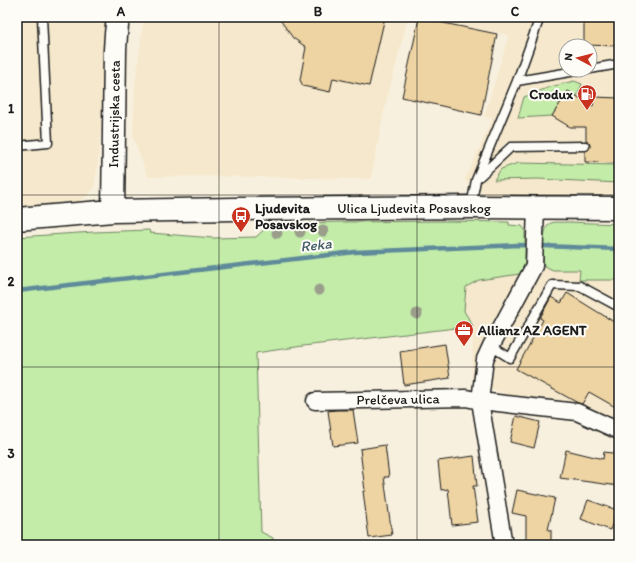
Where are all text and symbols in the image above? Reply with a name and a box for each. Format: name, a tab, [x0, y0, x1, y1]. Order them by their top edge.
text: A	[116, 4, 126, 19]
text: B	[314, 4, 323, 19]
text: C	[511, 4, 520, 19]
north arrow	[558, 38, 598, 78]
text: N	[562, 52, 575, 61]
street label: Industrijska cesta	[105, 60, 124, 168]
fuel station icon: Crodux	[576, 83, 598, 111]
place label: Crodux	[529, 86, 574, 103]
text: 1	[8, 101, 14, 116]
place label: Ljudevita Posavskog	[255, 200, 318, 233]
street label: Ulica Ljudevita Posavskog	[337, 200, 492, 217]
bus stop icon: Ljudevita Posavskog	[230, 205, 252, 233]
water label: Reka	[299, 234, 333, 256]
text: 2	[8, 274, 15, 289]
office icon: Allianz AZ AGENT	[453, 319, 475, 347]
place label: Allianz AZ AGENT	[477, 322, 587, 339]
street label: Prelčeva ulica	[356, 390, 440, 409]
text: 3	[7, 446, 15, 461]

